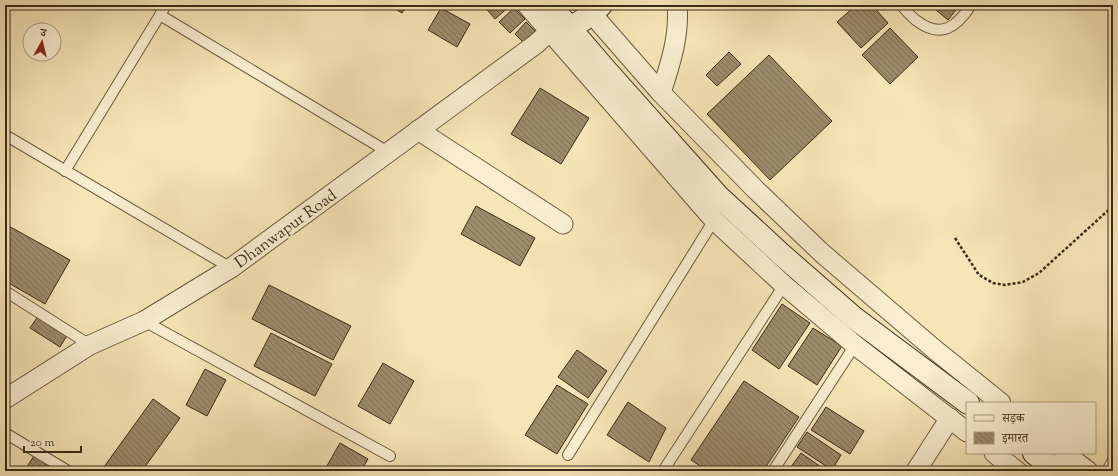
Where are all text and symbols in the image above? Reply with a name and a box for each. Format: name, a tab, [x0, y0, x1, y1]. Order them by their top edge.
north arrow	[22, 22, 62, 62]
text: उ	[38, 25, 49, 42]
street label: Dhanwapur Road	[231, 185, 342, 275]
legend	[966, 402, 1096, 454]
text: सड़क	[1001, 410, 1026, 428]
scale bar	[24, 428, 81, 454]
text: इमारत	[1001, 430, 1029, 448]
text: 20 m	[30, 434, 55, 452]

